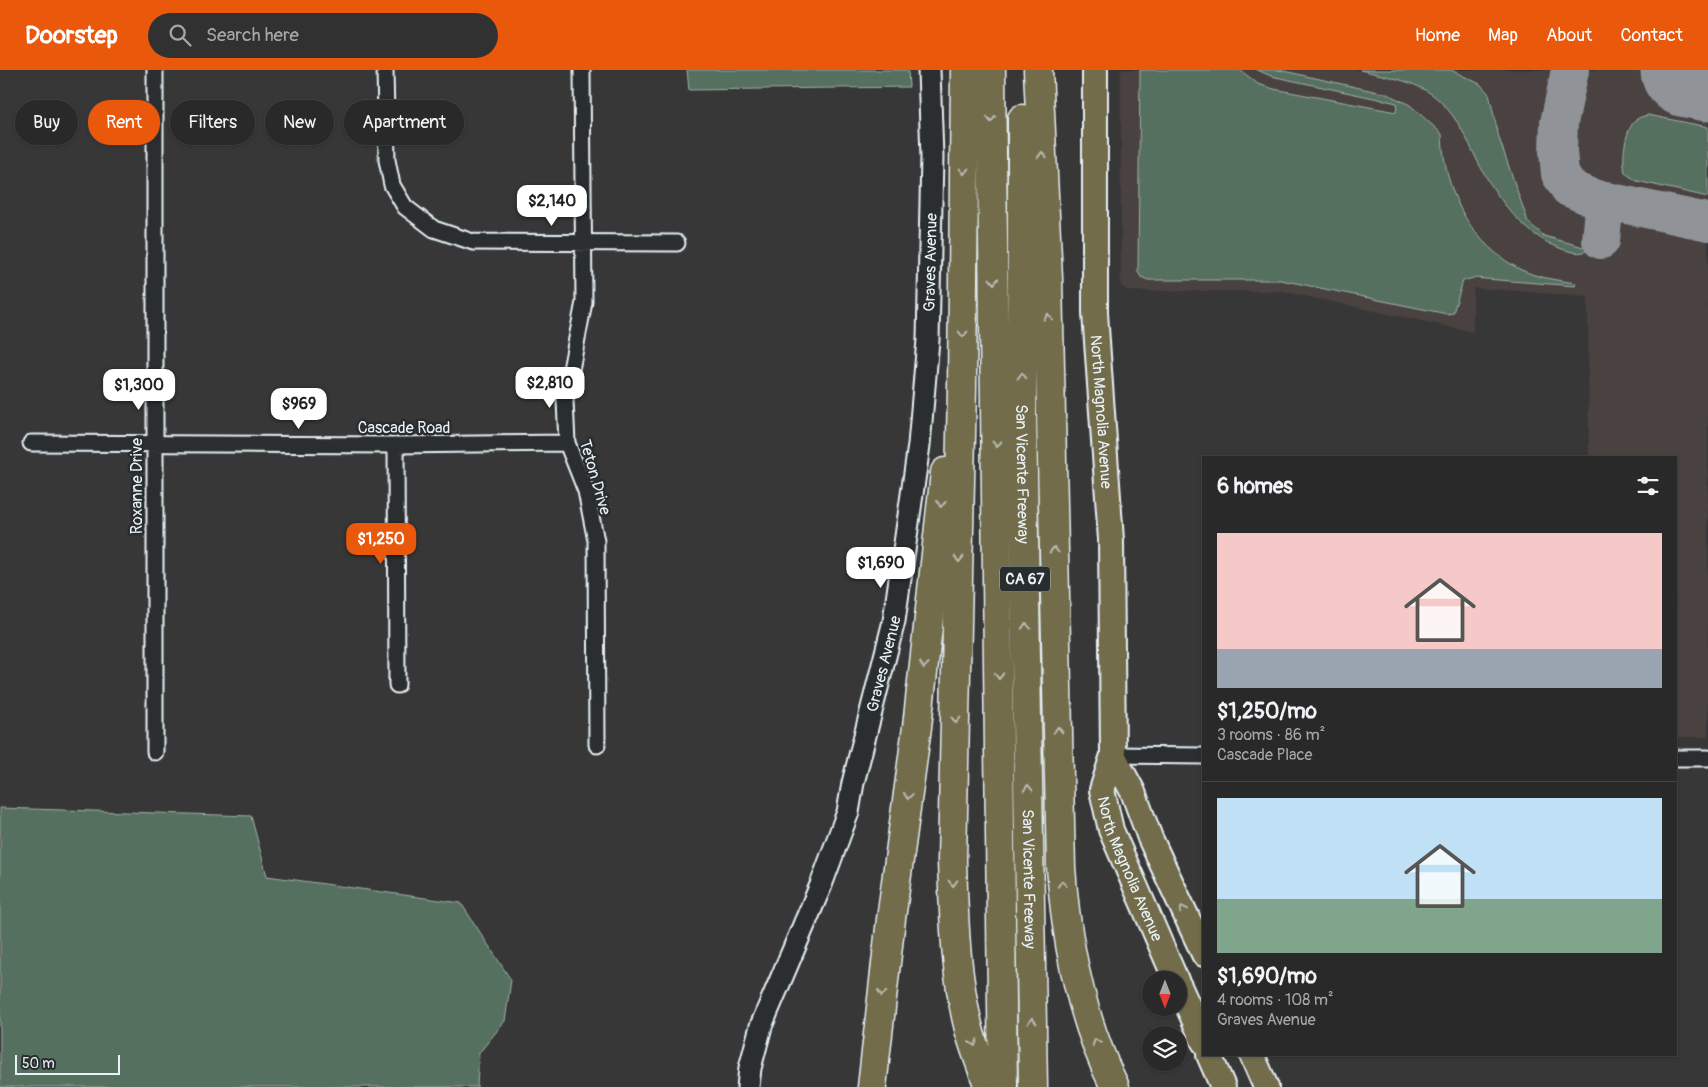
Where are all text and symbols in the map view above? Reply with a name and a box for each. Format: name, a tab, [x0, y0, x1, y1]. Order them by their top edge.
search box	[148, 13, 498, 58]
text: Doorstep	[25, 21, 118, 50]
icon: search	[166, 21, 194, 49]
text: Search here	[206, 23, 299, 47]
text: Home	[1415, 24, 1460, 47]
text: Map	[1488, 24, 1518, 47]
text: About	[1546, 24, 1592, 47]
text: Contact	[1620, 24, 1683, 47]
chip: Buy	[15, 100, 78, 145]
chip: Rent	[88, 100, 160, 145]
chip: Filters	[170, 100, 255, 145]
chip: New	[265, 100, 334, 145]
chip: Apartment	[344, 100, 464, 145]
one-way arrow	[986, 115, 996, 123]
one-way arrow	[1036, 151, 1047, 159]
one-way arrow	[959, 168, 969, 175]
pin: $2,140	[511, 184, 593, 227]
text: $2,140	[528, 191, 576, 211]
street label: Graves Avenue	[920, 213, 942, 312]
one-way arrow	[988, 277, 999, 285]
one-way arrow	[1043, 313, 1054, 321]
one-way arrow	[958, 330, 968, 338]
street label: North Magnolia Avenue	[1086, 334, 1116, 490]
pin: $2,810	[509, 366, 591, 409]
pin: $1,300	[98, 368, 180, 411]
one-way arrow	[1017, 372, 1027, 380]
text: $2,810	[527, 373, 573, 393]
text: $1,300	[114, 375, 164, 395]
pin: $969	[269, 388, 329, 430]
text: $969	[282, 394, 316, 414]
street label: San Vicente Freeway	[1011, 404, 1033, 544]
street label: Cascade Road	[358, 418, 450, 438]
street label: Teton Drive	[575, 437, 615, 517]
street label: Roxanne Drive	[127, 438, 147, 534]
one-way arrow	[991, 440, 1002, 448]
icon: filters	[1634, 472, 1662, 500]
text: 6 homes	[1217, 473, 1293, 500]
one-way arrow	[936, 500, 947, 508]
pin: $1,250	[340, 522, 422, 565]
text: $1,250	[357, 529, 405, 549]
one-way arrow	[1049, 545, 1059, 553]
pin: $1,690	[840, 546, 922, 589]
text: $1,690	[857, 553, 905, 573]
one-way arrow	[954, 556, 964, 563]
icon: home	[1395, 565, 1485, 655]
road number: CA 67	[1000, 566, 1050, 592]
street label: Graves Avenue	[862, 614, 906, 714]
one-way arrow	[1020, 622, 1031, 630]
one-way arrow	[919, 662, 930, 670]
one-way arrow	[994, 672, 1004, 680]
text: $1,250/mo	[1217, 698, 1317, 725]
one-way arrow	[951, 717, 961, 725]
one-way arrow	[1053, 725, 1064, 733]
text: 3 rooms · 86 m²	[1217, 725, 1325, 745]
text: Cascade Place	[1217, 745, 1313, 765]
one-way arrow	[1023, 784, 1033, 792]
one-way arrow	[903, 791, 913, 800]
street label: North Magnolia Avenue	[1093, 794, 1167, 945]
street label: San Vicente Freeway	[1017, 809, 1040, 949]
icon: home	[1395, 831, 1485, 921]
one-way arrow	[948, 880, 958, 887]
one-way arrow	[1057, 880, 1068, 888]
one-way arrow	[1179, 905, 1189, 914]
text: $1,690/mo	[1217, 963, 1317, 990]
north arrow	[1142, 971, 1188, 1016]
map controls	[1142, 971, 1187, 1071]
one-way arrow	[877, 990, 888, 998]
text: 4 rooms · 108 m²	[1217, 990, 1334, 1010]
text: Graves Avenue	[1217, 1010, 1316, 1030]
one-way arrow	[1027, 1017, 1037, 1024]
button: layers	[1142, 1026, 1187, 1071]
one-way arrow	[968, 1039, 978, 1047]
one-way arrow	[1092, 1039, 1102, 1047]
scale bar	[15, 1052, 120, 1075]
text: 50 m	[22, 1055, 55, 1072]

